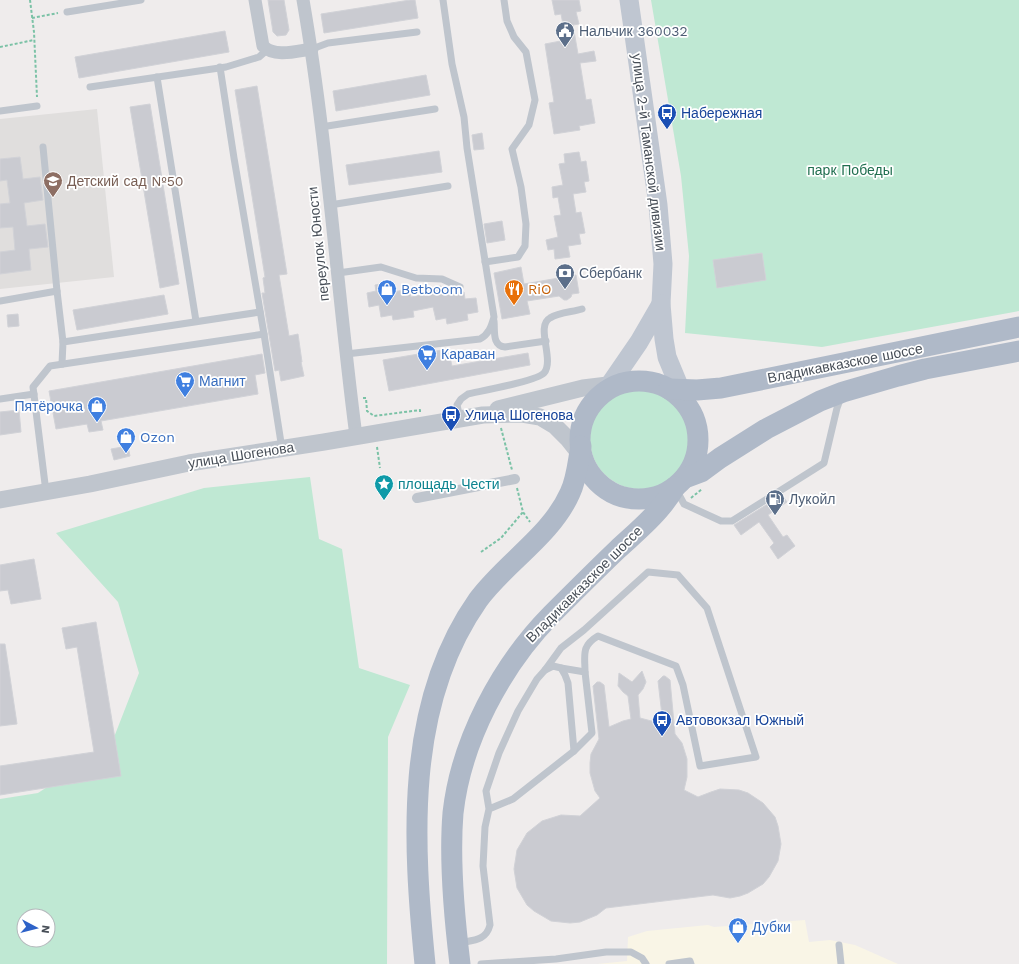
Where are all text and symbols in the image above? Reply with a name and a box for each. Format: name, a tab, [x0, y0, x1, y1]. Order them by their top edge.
public building icon: Нальчик 360032	[554, 20, 576, 48]
place label: Нальчик 360032	[579, 23, 688, 39]
street label: улица 2-й Таманской дивизии	[629, 52, 669, 252]
bus stop icon: Набережная	[656, 102, 678, 130]
place label: Набережная	[681, 105, 762, 121]
park label: парк Победы	[807, 162, 893, 178]
school or university icon: Детский сад №50	[42, 170, 64, 198]
place label: Детский сад №50	[67, 173, 184, 189]
street label: переулок Юности	[304, 186, 332, 302]
bank icon: Сбербанк	[554, 262, 576, 290]
place label: Сбербанк	[579, 265, 643, 281]
shop icon: Betboom	[376, 278, 398, 306]
restaurant icon: RiO	[503, 278, 525, 306]
place label: Betboom	[401, 281, 463, 297]
place label: RiO	[528, 281, 551, 297]
street label: Владикавказское шоссе	[766, 340, 924, 386]
supermarket icon: Караван	[416, 343, 438, 371]
place label: Караван	[441, 346, 495, 362]
supermarket icon: Магнит	[174, 370, 196, 398]
place label: Магнит	[199, 373, 246, 389]
shop icon: Пятёрочка	[86, 395, 108, 423]
place label: Пятёрочка	[14, 398, 83, 414]
bus stop icon: Улица Шогенова	[440, 404, 462, 432]
place label: Улица Шогенова	[465, 407, 574, 423]
shop icon: Ozon	[115, 426, 137, 454]
place label: Ozon	[140, 429, 175, 445]
street label: улица Шогенова	[187, 439, 295, 471]
place icon: площадь Чести	[373, 473, 395, 501]
place label: площадь Чести	[398, 476, 500, 492]
fuel station icon: Лукойл	[764, 488, 786, 516]
place label: Лукойл	[789, 491, 835, 507]
street label: Владикавказское шоссе	[523, 522, 646, 645]
bus stop icon: Автовокзал Южный	[651, 709, 673, 737]
place label: Автовокзал Южный	[676, 712, 804, 728]
north arrow	[16, 908, 56, 948]
shop icon: Дубки	[727, 916, 749, 944]
place label: Дубки	[752, 919, 791, 935]
text: N	[38, 924, 52, 934]

